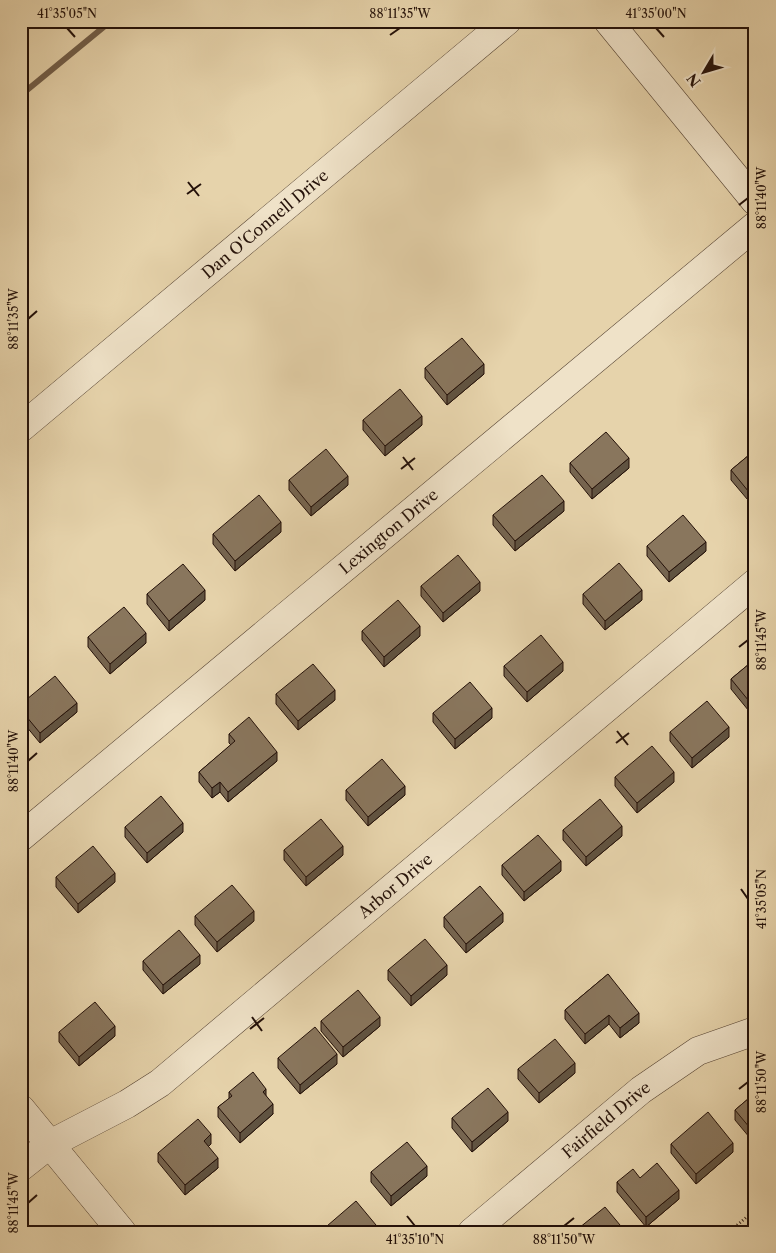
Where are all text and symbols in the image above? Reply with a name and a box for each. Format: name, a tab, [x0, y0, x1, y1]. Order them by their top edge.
text: 41°35'05"N	[37, 6, 97, 21]
text: 88°11'35"W	[369, 6, 432, 21]
text: 41°35'00"N	[625, 6, 687, 21]
north arrow	[678, 48, 728, 98]
text: N	[683, 70, 705, 90]
street label: Dan O'Connell Drive	[197, 165, 332, 283]
text: 88°11'40"W	[754, 166, 769, 229]
text: 88°11'35"W	[6, 287, 21, 350]
street label: Lexington Drive	[335, 484, 442, 578]
text: 88°11'45"W	[754, 609, 769, 671]
text: 88°11'40"W	[6, 729, 21, 792]
street label: Arbor Drive	[353, 849, 436, 923]
text: 41°35'05"N	[754, 869, 769, 929]
text: 88°11'50"W	[754, 1050, 769, 1113]
street label: Fairfield Drive	[558, 1077, 654, 1162]
text: 88°11'45"W	[6, 1172, 21, 1234]
text: 41°35'10"N	[386, 1232, 444, 1247]
text: 88°11'50"W	[533, 1232, 596, 1247]

